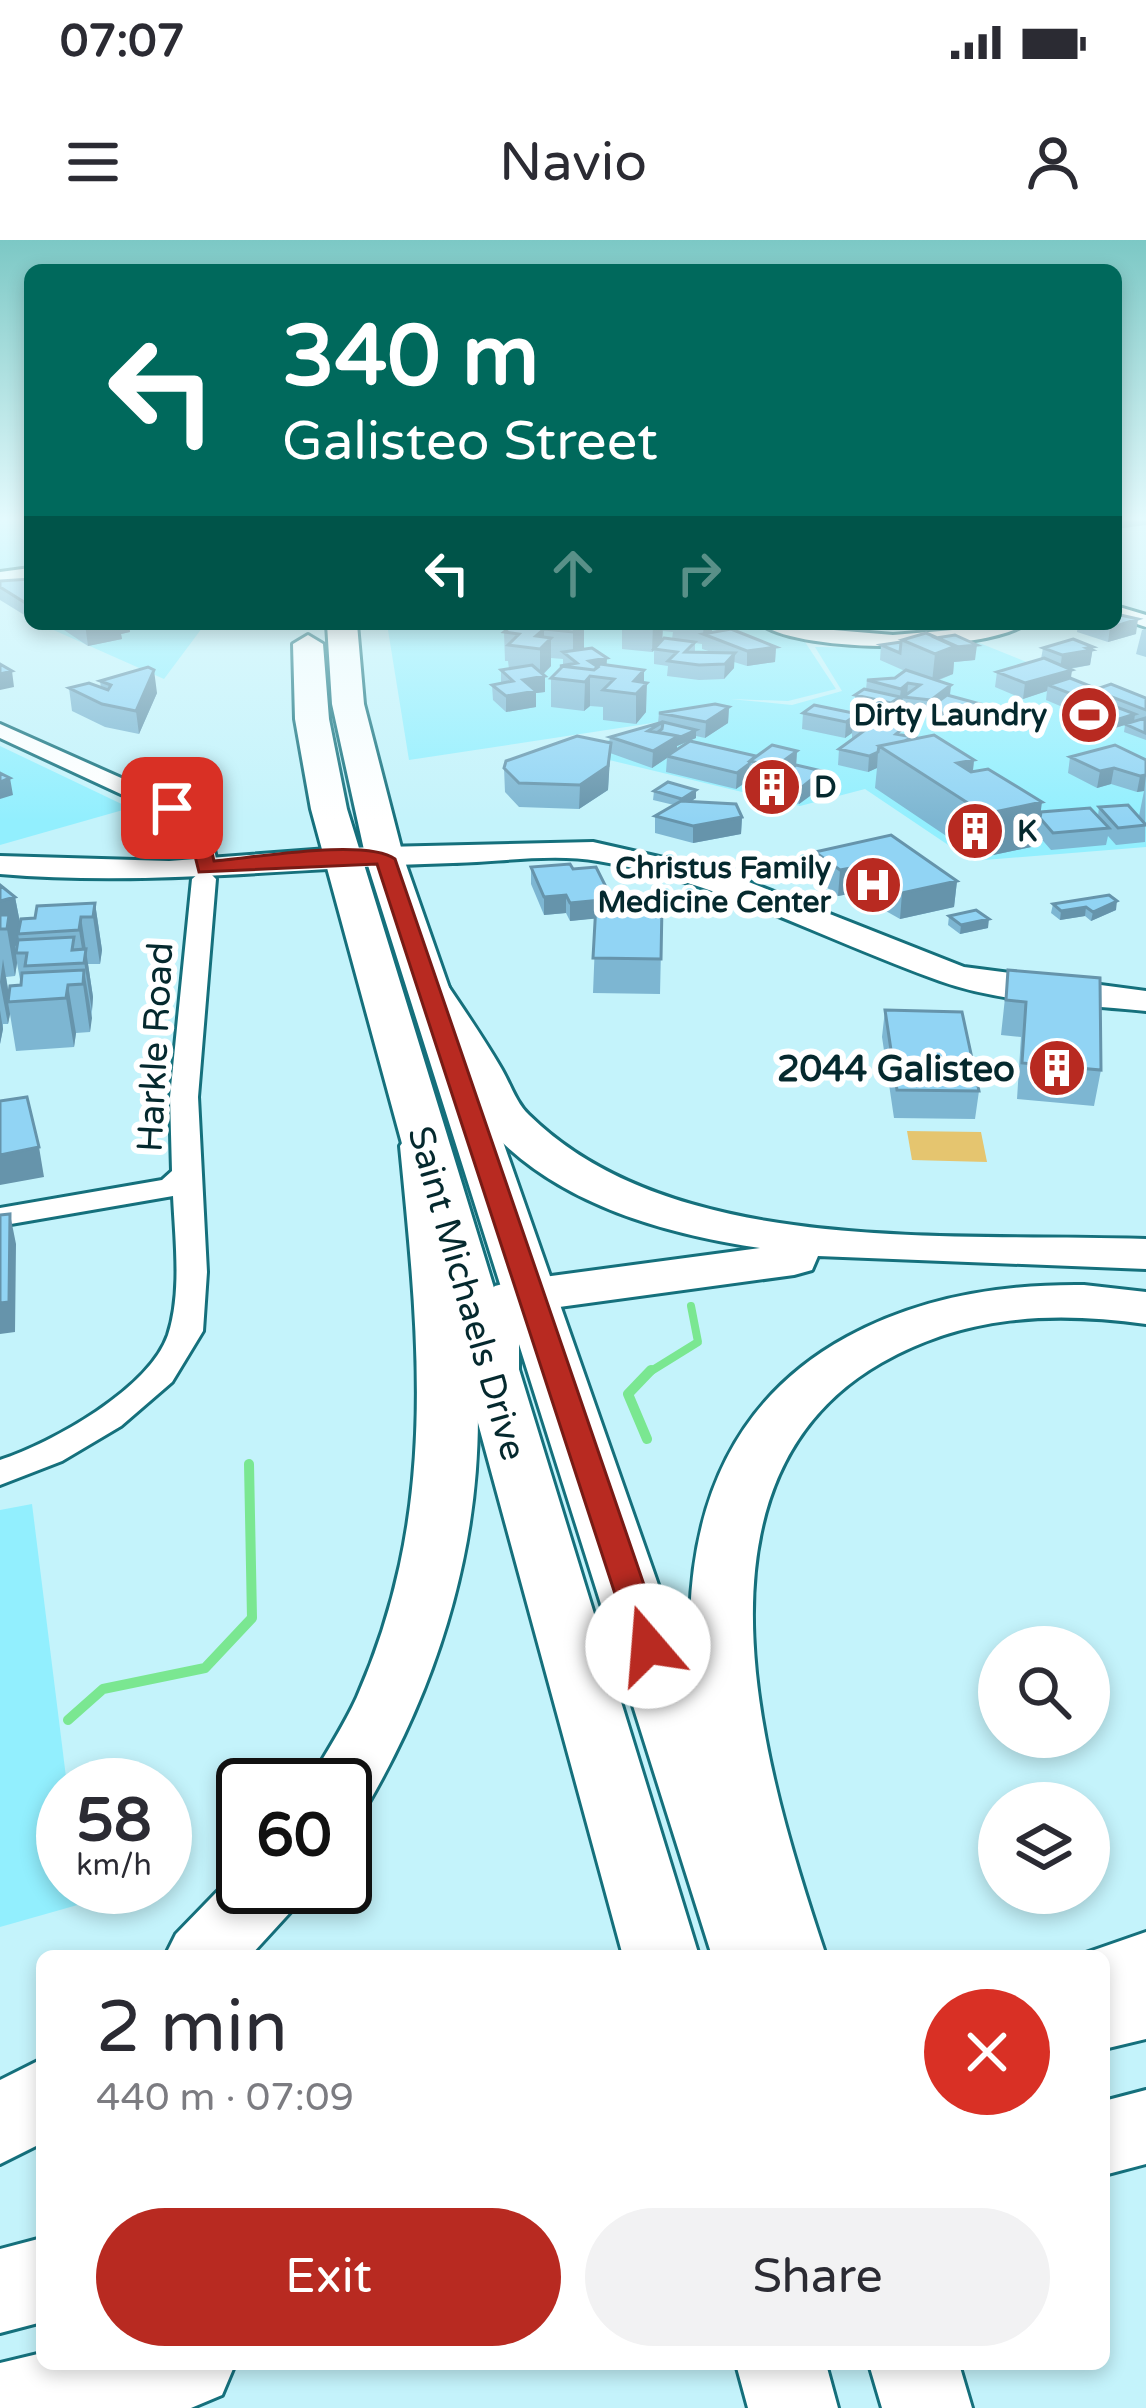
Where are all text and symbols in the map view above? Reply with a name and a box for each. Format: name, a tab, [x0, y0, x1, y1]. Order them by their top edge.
text: 07:07	[60, 15, 185, 69]
icon: menu	[60, 129, 126, 195]
icon: person	[1020, 129, 1086, 195]
text: Navio	[499, 130, 647, 195]
text: 340 m	[282, 307, 539, 408]
icon: left	[84, 312, 240, 468]
text: Galisteo Street	[282, 409, 658, 474]
icon: left	[414, 540, 480, 606]
icon: ahead	[540, 540, 606, 606]
icon: right	[666, 540, 732, 606]
sports icon: Dirty Laundry	[1058, 684, 1120, 746]
place label: Dirty Laundry	[854, 697, 1047, 734]
building icon: D	[741, 756, 803, 818]
pin	[121, 757, 223, 859]
place label: D	[814, 769, 837, 806]
icon: arrive	[139, 775, 205, 841]
building icon: K	[944, 800, 1006, 862]
place label: K	[1017, 813, 1037, 850]
place label: Christus Family Medicine Center	[598, 850, 832, 921]
hospital icon: Christus Family Medicine Center	[842, 854, 904, 916]
street label: Harkle Road	[129, 941, 182, 1153]
building icon: 2044 Galisteo	[1026, 1037, 1088, 1099]
place label: 2044 Galisteo	[777, 1048, 1015, 1091]
street label: Saint Michaels Drive	[398, 1121, 535, 1465]
position arrow	[585, 1583, 711, 1709]
map controls	[978, 1626, 1110, 1914]
button: search	[978, 1626, 1110, 1758]
speed limit sign: 60	[216, 1758, 372, 1914]
button: layers	[978, 1782, 1110, 1914]
text: 58	[76, 1785, 152, 1857]
text: km/h	[76, 1847, 152, 1884]
text: 2 min	[96, 1985, 288, 2072]
button: close	[924, 1989, 1050, 2115]
text: 440 m · 07:09	[96, 2074, 354, 2121]
button: Exit	[96, 2208, 561, 2346]
button: Share	[585, 2208, 1050, 2346]

